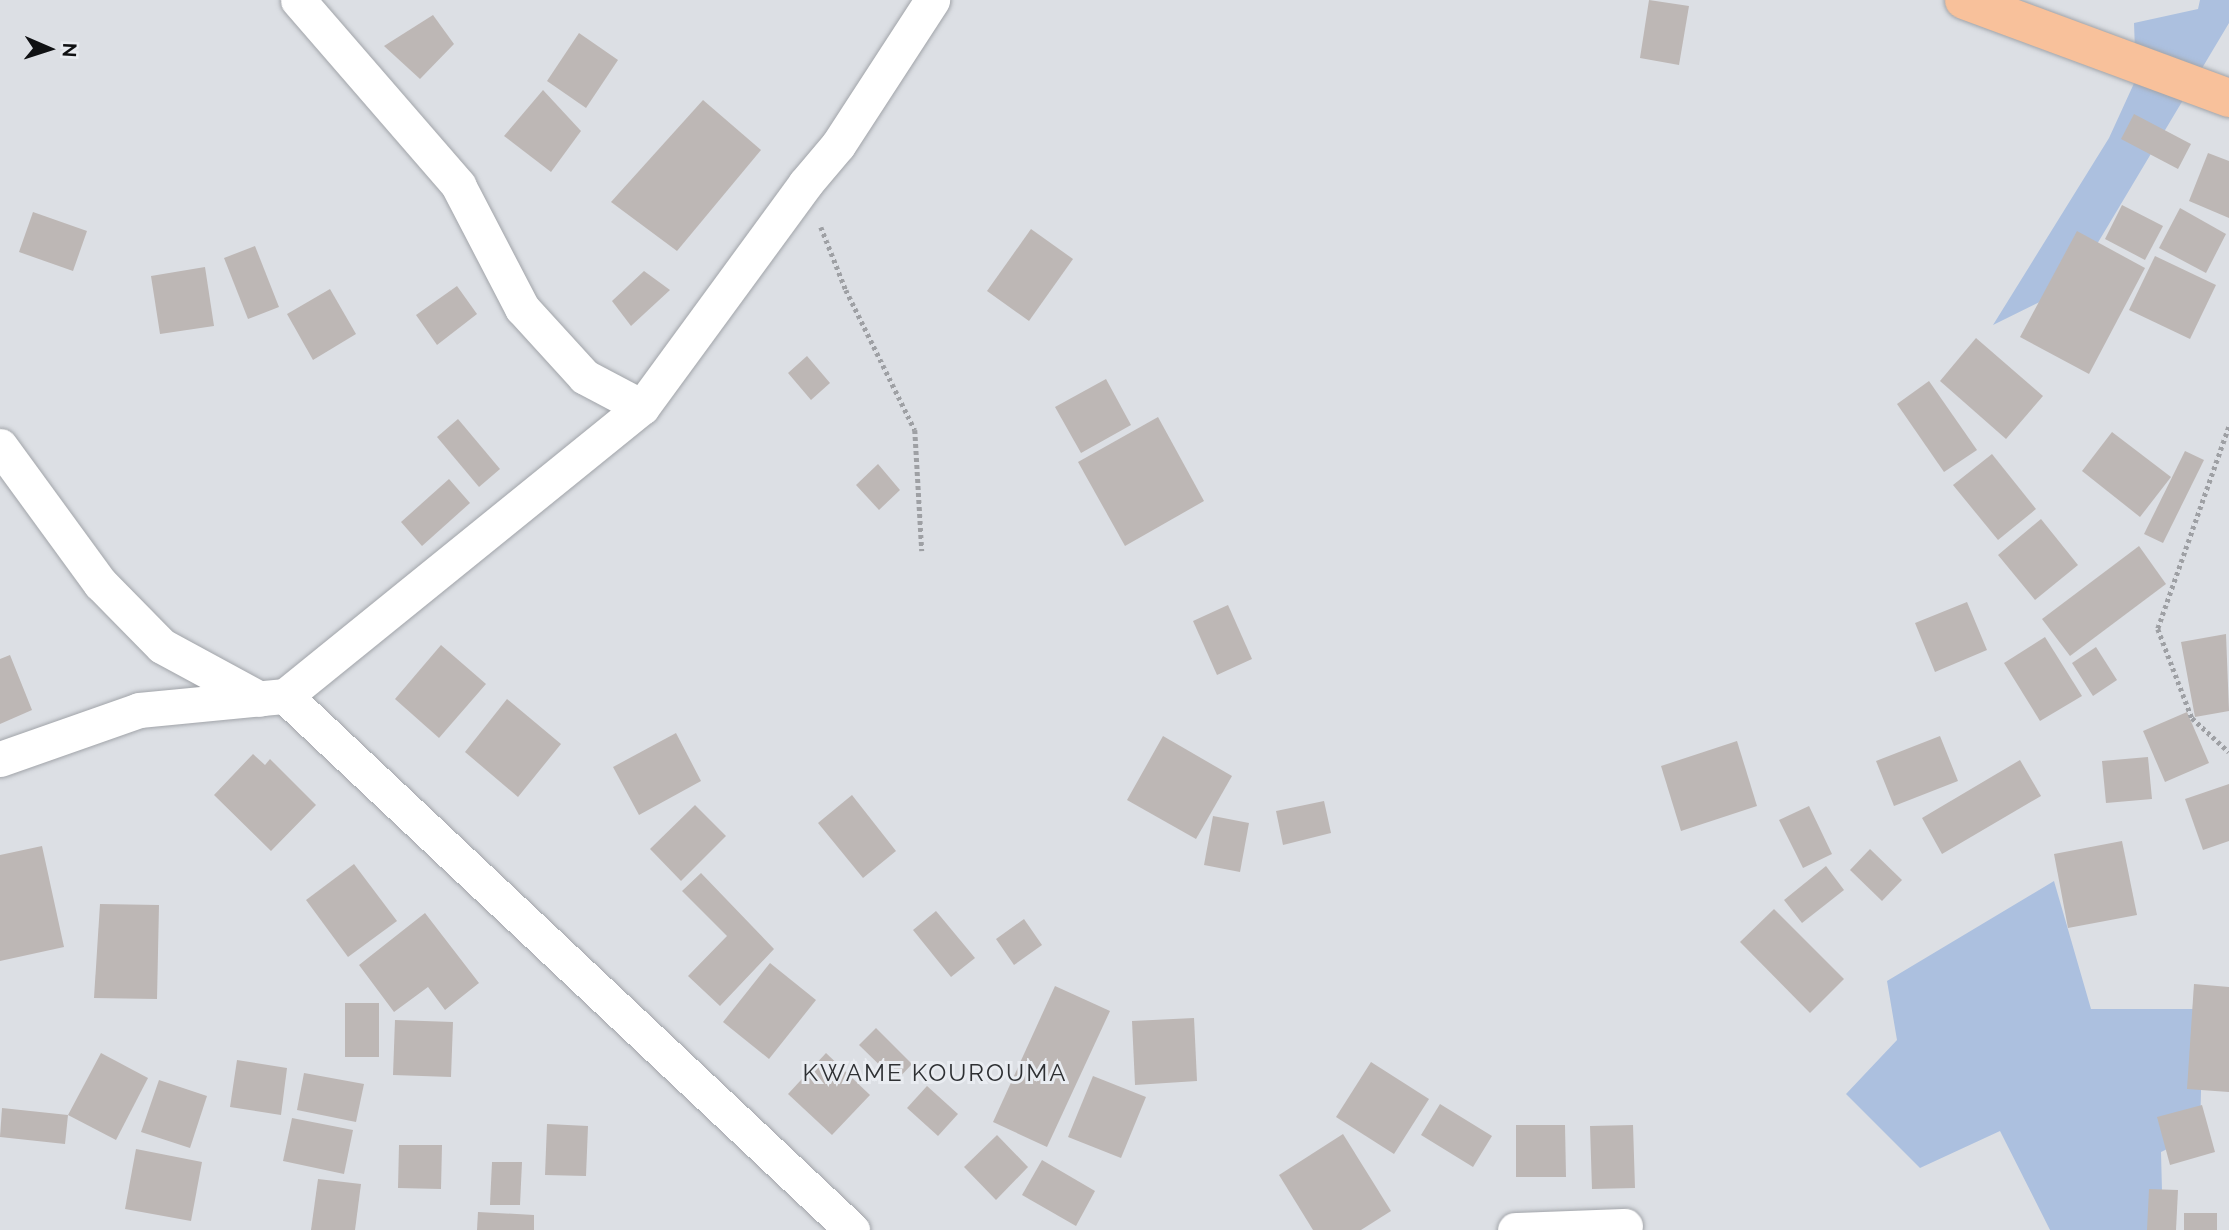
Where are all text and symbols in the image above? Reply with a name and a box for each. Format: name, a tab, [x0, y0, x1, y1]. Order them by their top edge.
north arrow	[14, 14, 84, 84]
text: N	[59, 42, 81, 58]
district label: KWAME KOUROUMA	[804, 1059, 1066, 1087]

